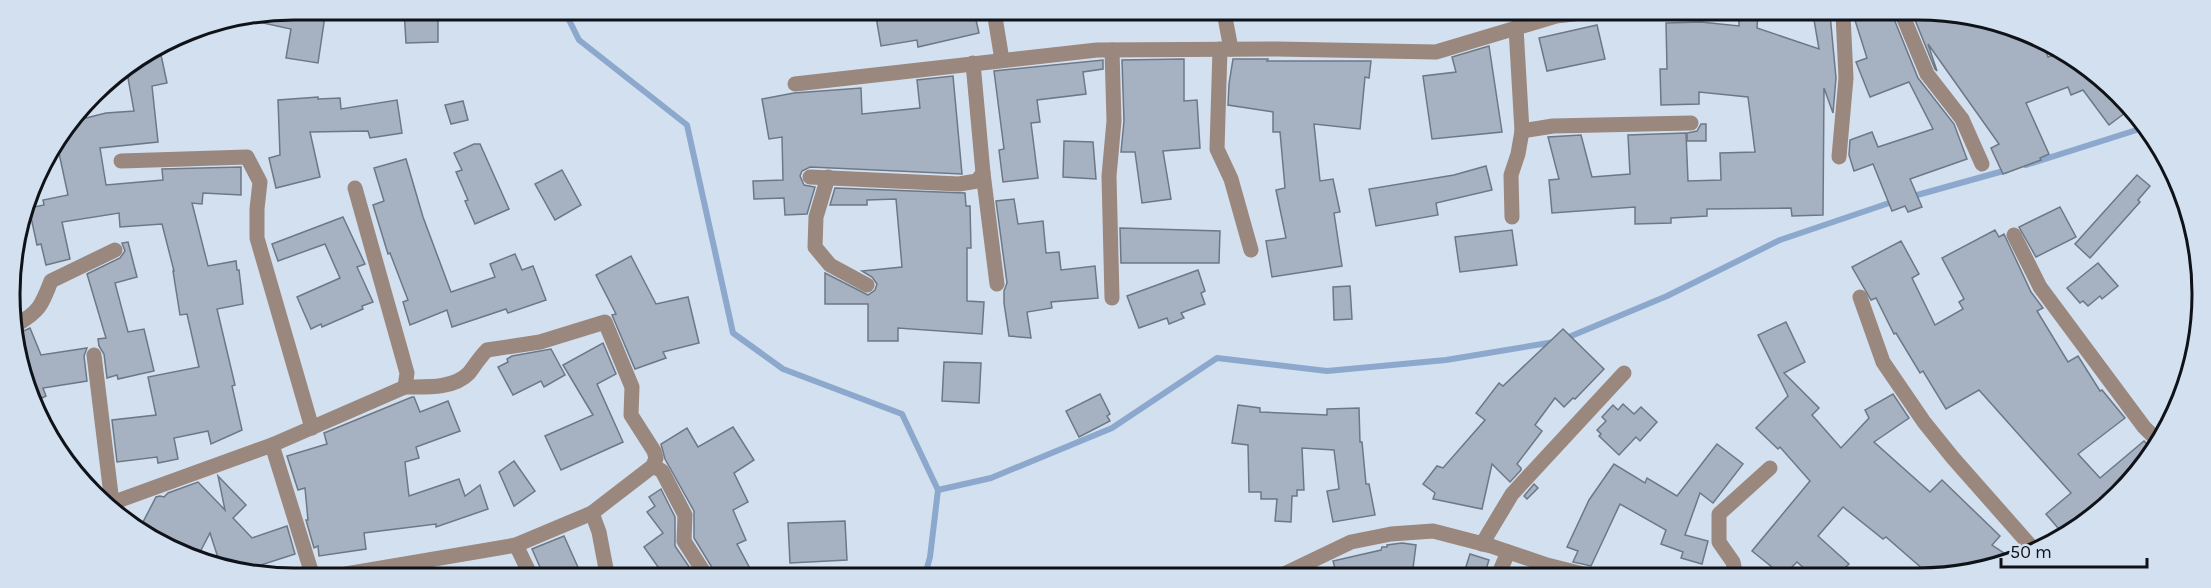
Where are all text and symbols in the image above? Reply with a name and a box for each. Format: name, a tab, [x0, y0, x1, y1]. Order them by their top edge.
scale bar	[2001, 531, 2146, 569]
text: 50 m	[2010, 541, 2052, 563]

